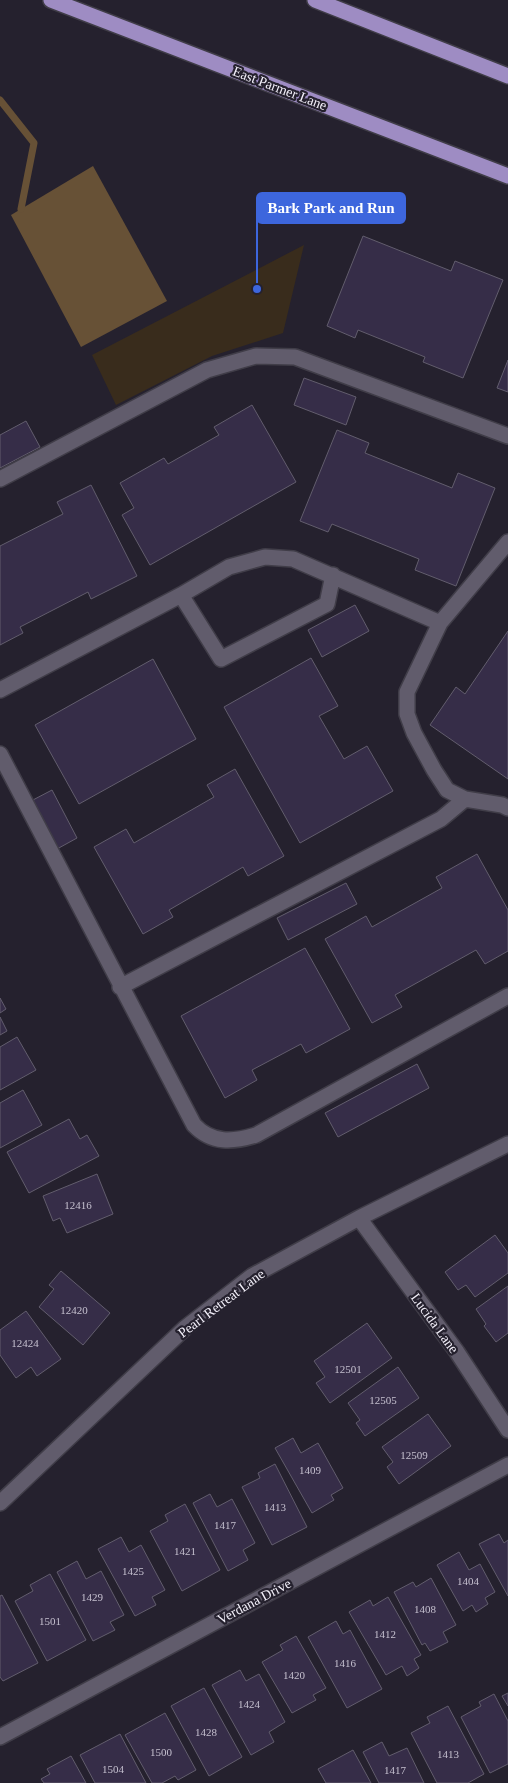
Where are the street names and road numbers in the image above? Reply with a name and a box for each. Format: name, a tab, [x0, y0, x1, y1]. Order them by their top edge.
street label: East Parmer Lane	[231, 64, 329, 113]
street label: Pearl Retreat Lane	[175, 1266, 267, 1341]
street label: Lucida Lane	[408, 1290, 461, 1356]
street label: Verdana Drive	[215, 1576, 294, 1627]

